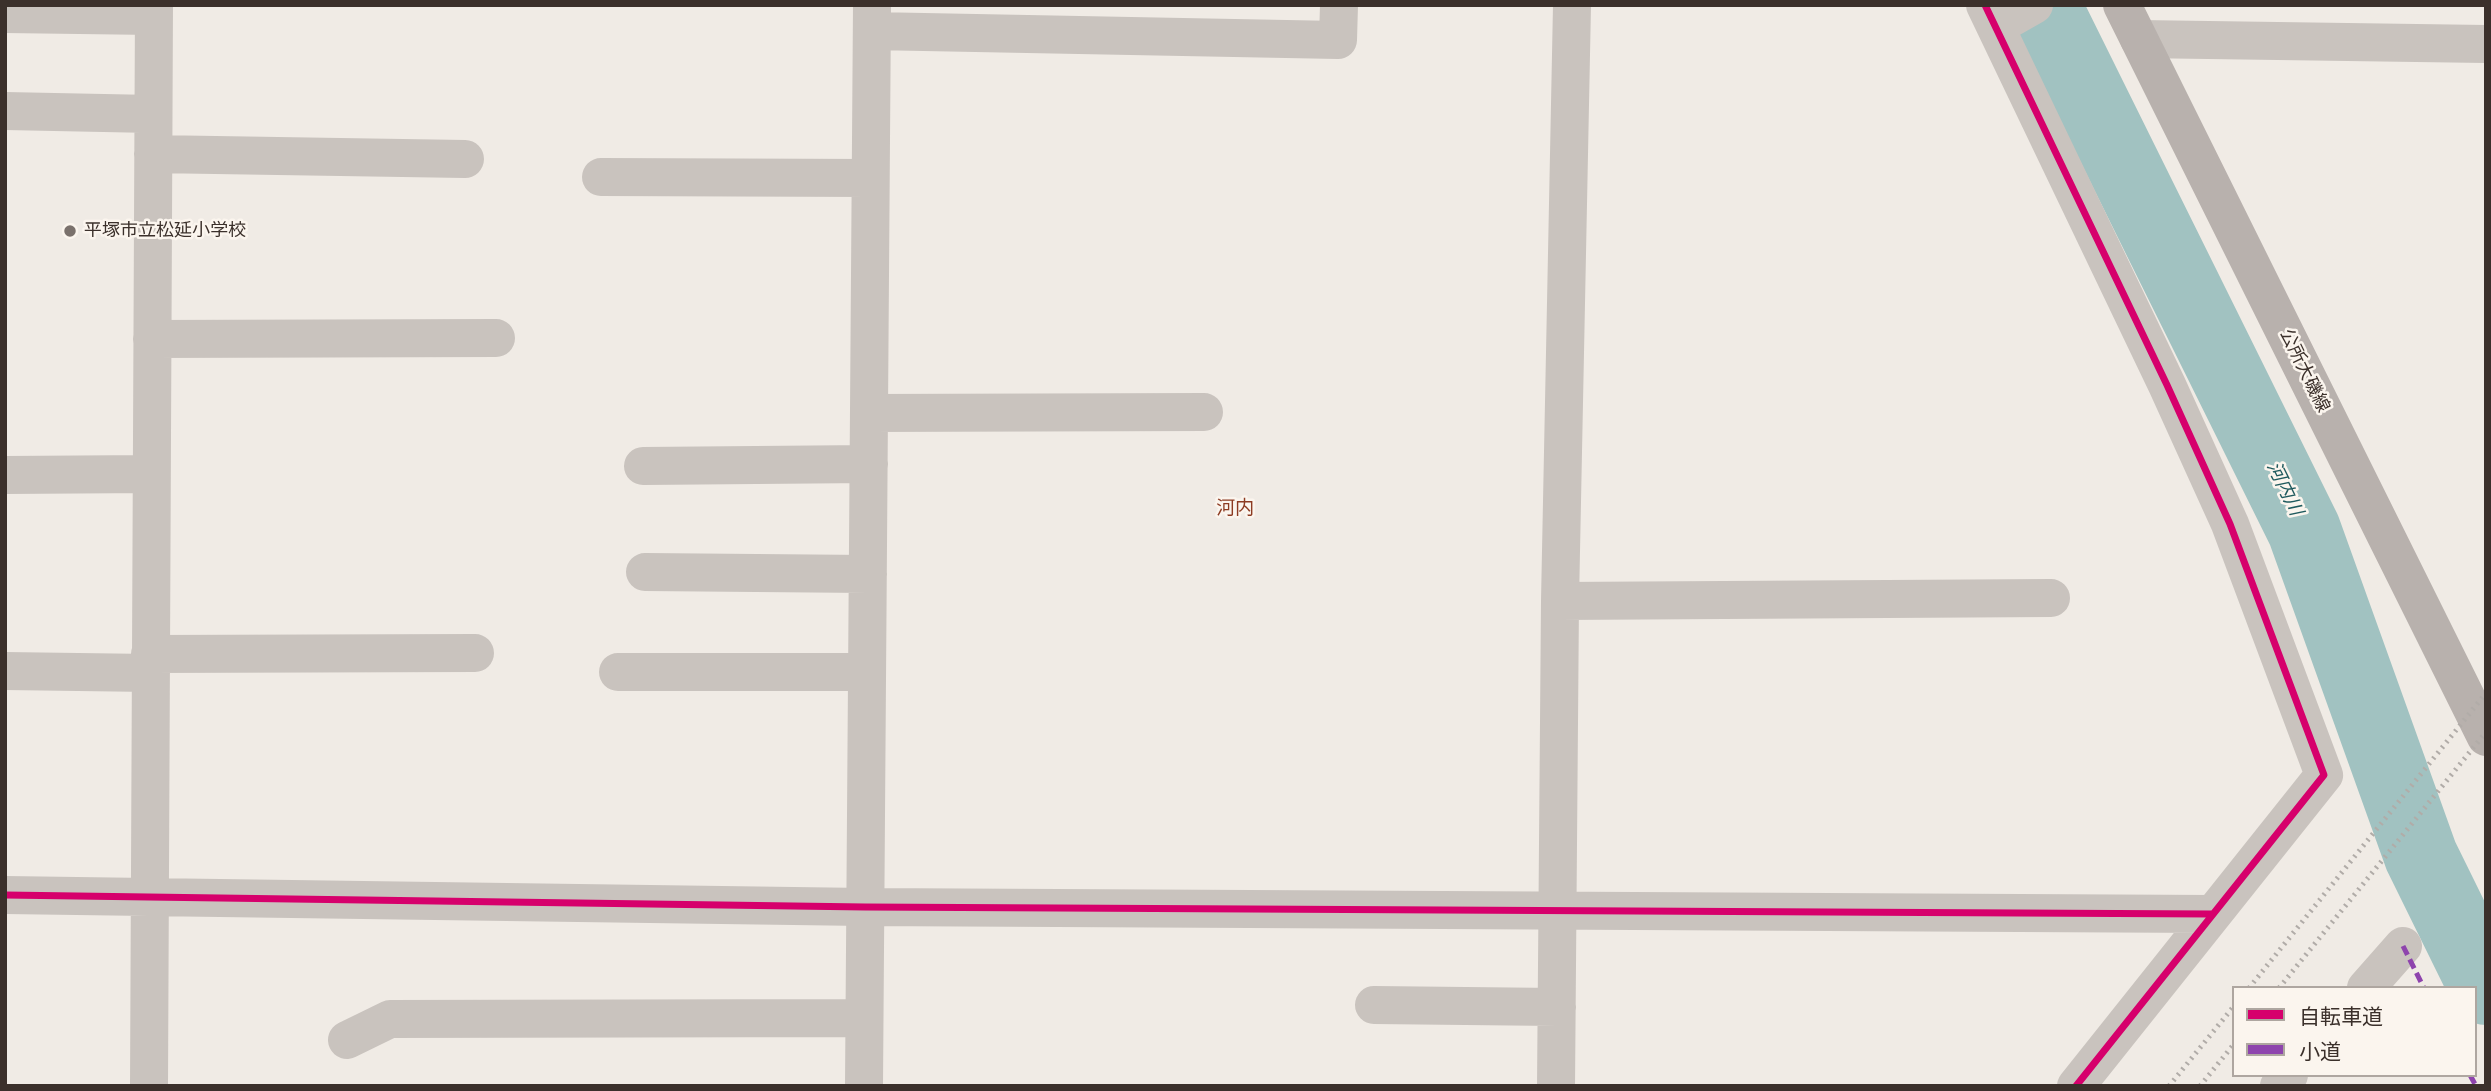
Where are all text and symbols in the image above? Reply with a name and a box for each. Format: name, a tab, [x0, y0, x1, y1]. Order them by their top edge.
place label: 平塚市立松延小学校	[84, 220, 246, 242]
marker: 平塚市立松延小学校	[62, 223, 78, 239]
street label: 公所大磯線	[2275, 326, 2333, 416]
water label: 河内川	[2261, 458, 2307, 520]
district label: 河内	[1216, 498, 1254, 520]
legend	[2232, 986, 2477, 1077]
text: 自転車道	[2299, 1005, 2383, 1029]
text: 小道	[2299, 1040, 2341, 1064]

